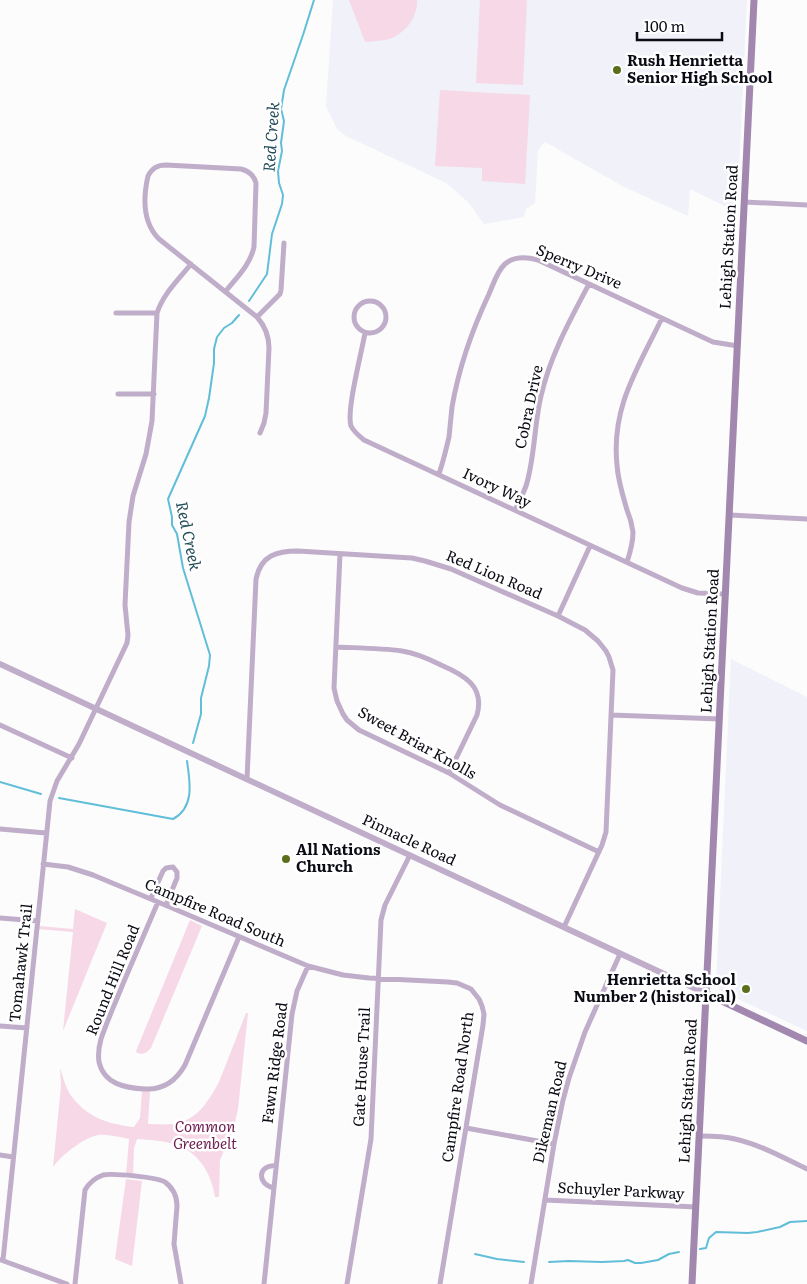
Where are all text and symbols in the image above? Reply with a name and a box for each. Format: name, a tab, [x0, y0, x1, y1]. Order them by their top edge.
scale bar	[637, 10, 722, 42]
text: 100 m	[644, 14, 685, 37]
place label: Rush Henrietta Senior High School	[627, 48, 773, 88]
marker: Rush Henrietta Senior High School	[611, 64, 623, 76]
water label: Red Creek	[256, 101, 284, 173]
street label: Lehigh Station Road	[712, 164, 743, 310]
street label: Sperry Drive	[533, 237, 626, 294]
street label: Cobra Drive	[507, 362, 548, 451]
street label: Ivory Way	[459, 461, 536, 513]
water label: Red Creek	[171, 499, 209, 573]
street label: Red Lion Road	[443, 543, 546, 604]
street label: Lehigh Station Road	[693, 568, 724, 714]
street label: Sweet Briar Knolls	[354, 700, 481, 784]
street label: Pinnacle Road	[359, 807, 460, 870]
place label: All Nations Church	[296, 837, 381, 877]
marker: All Nations Church	[280, 853, 292, 865]
street label: Campfire Road South	[141, 871, 290, 952]
street label: Tomahawk Trail	[2, 902, 37, 1023]
street label: Round Hill Road	[79, 921, 144, 1038]
place label: Henrietta School Number 2 (historical)	[574, 967, 737, 1007]
marker: Henrietta School Number 2 (historical)	[740, 983, 752, 995]
street label: Fawn Ridge Road	[255, 1001, 292, 1125]
street label: Gate House Trail	[346, 1007, 375, 1127]
street label: Campfire Road North	[435, 1010, 478, 1164]
street label: Lehigh Station Road	[671, 1018, 702, 1164]
street label: Dikeman Road	[526, 1058, 572, 1165]
park label: Common Greenbelt	[173, 1114, 237, 1154]
street label: Schuyler Parkway	[557, 1175, 685, 1204]

